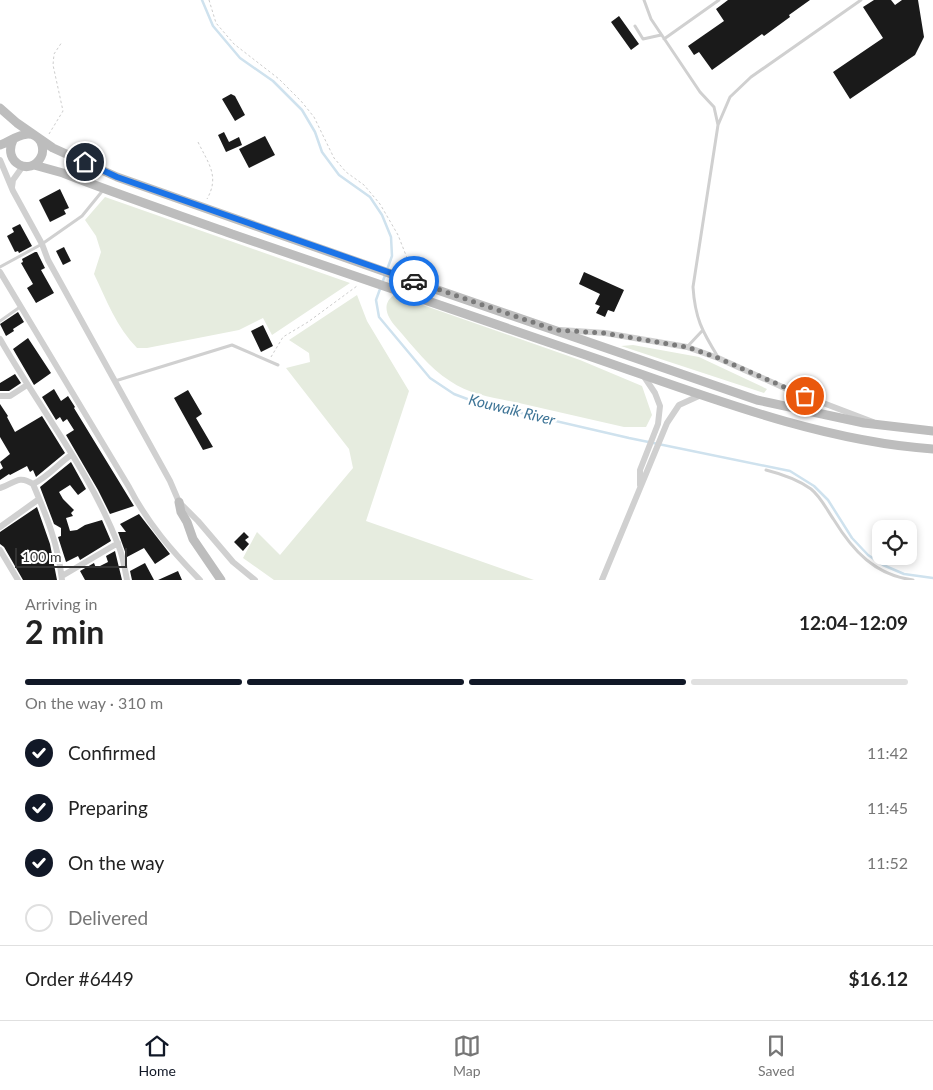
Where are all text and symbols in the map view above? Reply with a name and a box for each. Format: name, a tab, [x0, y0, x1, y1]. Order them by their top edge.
pin	[64, 141, 106, 183]
icon: home	[71, 148, 99, 176]
courier	[389, 256, 439, 306]
icon: car	[400, 267, 428, 295]
pin	[784, 375, 826, 417]
icon: bag	[791, 382, 819, 410]
water label: Kouwaik River	[467, 390, 558, 429]
map controls	[872, 520, 917, 565]
button: locate	[872, 520, 917, 565]
scale bar	[15, 545, 128, 568]
text: 100 m	[22, 548, 61, 565]
text: Arriving in	[25, 594, 98, 613]
text: 12:04–12:09	[799, 611, 908, 634]
text: 2 min	[25, 612, 104, 651]
text: On the way · 310 m	[25, 693, 163, 712]
icon: check	[25, 739, 53, 767]
text: Confirmed	[68, 741, 156, 764]
text: 11:42	[867, 743, 908, 762]
icon: check	[25, 794, 53, 822]
text: Preparing	[68, 796, 148, 819]
text: 11:45	[867, 798, 908, 817]
icon: check	[25, 849, 53, 877]
text: On the way	[68, 851, 164, 874]
text: 11:52	[867, 853, 908, 872]
text: Delivered	[68, 906, 148, 929]
text: Order #6449	[25, 967, 134, 990]
text: $16.12	[848, 967, 908, 990]
tab: Home	[139, 1032, 176, 1079]
tab: Map	[453, 1032, 481, 1079]
tab: Saved	[758, 1032, 794, 1079]

